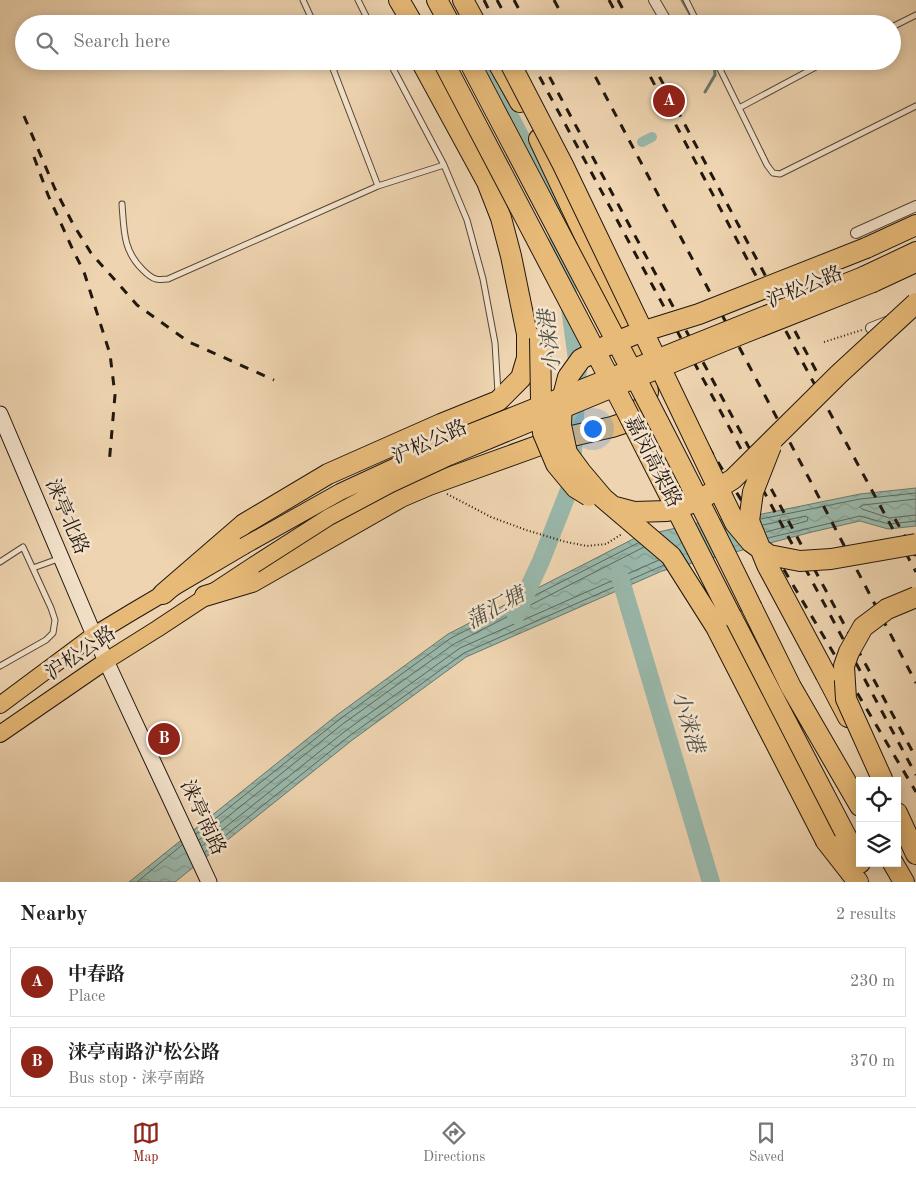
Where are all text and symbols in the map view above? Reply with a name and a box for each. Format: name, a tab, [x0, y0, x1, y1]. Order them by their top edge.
search box	[15, 15, 901, 70]
icon: search	[33, 29, 61, 57]
text: Search here	[73, 33, 170, 52]
pin: A	[653, 82, 685, 120]
street label: 沪松公路	[763, 262, 846, 312]
water label: 小涞港	[535, 306, 565, 374]
street label: 嘉闵高架路	[620, 412, 685, 511]
street label: 沪松公路	[389, 416, 471, 468]
your location	[580, 416, 606, 442]
street label: 涞亭北路	[41, 475, 93, 558]
water label: 蒲汇塘	[462, 581, 531, 633]
street label: 沪松公路	[41, 622, 120, 685]
water label: 小涞港	[668, 688, 709, 758]
pin: B	[148, 720, 180, 758]
street label: 涞亭南路	[176, 777, 230, 858]
map controls	[856, 777, 901, 867]
button: locate	[856, 777, 901, 822]
button: layers	[856, 822, 901, 867]
text: Nearby	[20, 904, 88, 925]
text: 2 results	[836, 907, 896, 923]
text: 中春路	[68, 966, 125, 985]
text: A	[31, 974, 43, 990]
text: 230 m	[850, 974, 895, 990]
text: Place	[68, 989, 105, 1005]
text: 涞亭南路沪松公路	[68, 1044, 220, 1063]
text: B	[31, 1054, 43, 1070]
text: 370 m	[850, 1054, 895, 1070]
text: Bus stop · 涞亭南路	[68, 1071, 205, 1087]
tab: Map	[132, 1119, 160, 1166]
tab: Directions	[423, 1119, 485, 1166]
tab: Saved	[749, 1119, 784, 1166]

